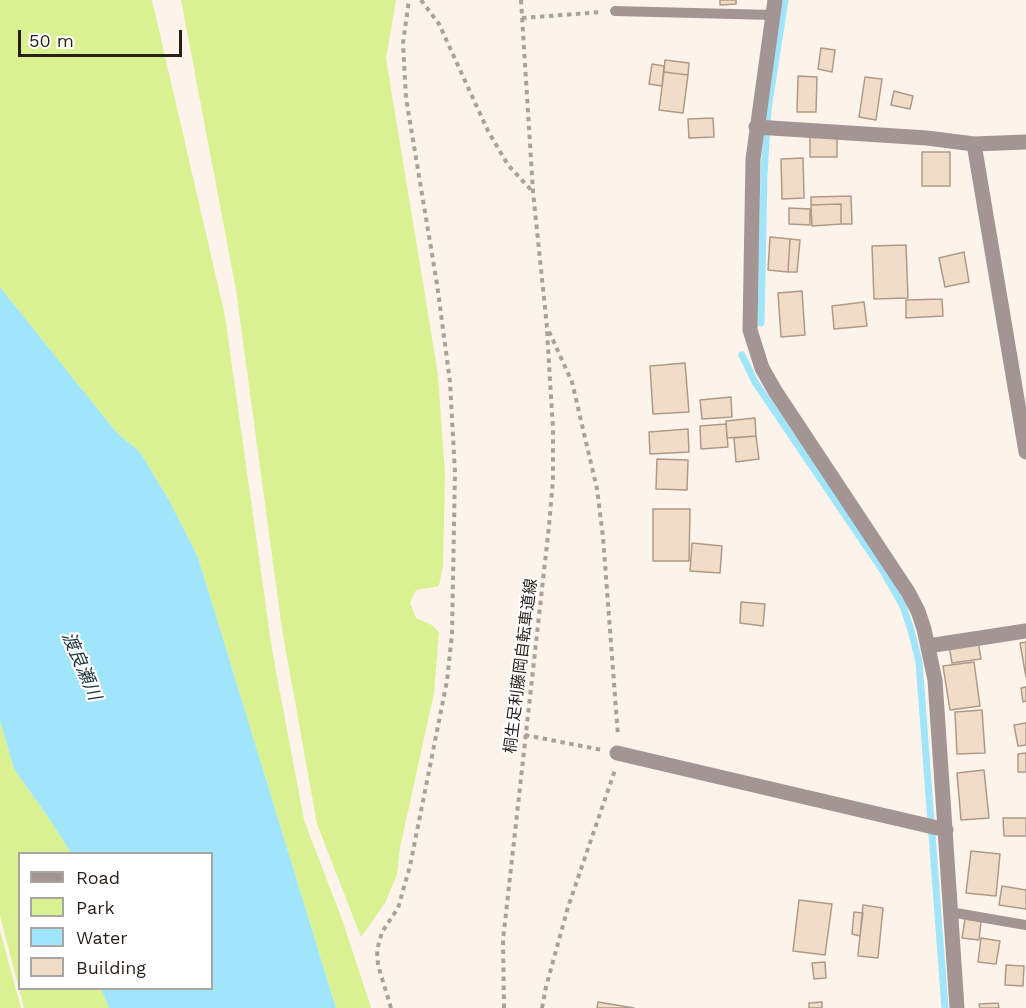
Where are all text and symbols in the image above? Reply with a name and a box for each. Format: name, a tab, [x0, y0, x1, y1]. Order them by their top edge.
scale bar	[21, 18, 184, 56]
text: 50 m	[29, 30, 74, 51]
street label: 桐生足利藤岡自転車道線	[501, 577, 541, 755]
water label: 渡良瀬川	[57, 629, 105, 703]
legend	[18, 852, 213, 990]
text: Road	[76, 867, 120, 888]
text: Park	[76, 897, 115, 918]
text: Water	[76, 927, 128, 948]
text: Building	[76, 957, 146, 978]

